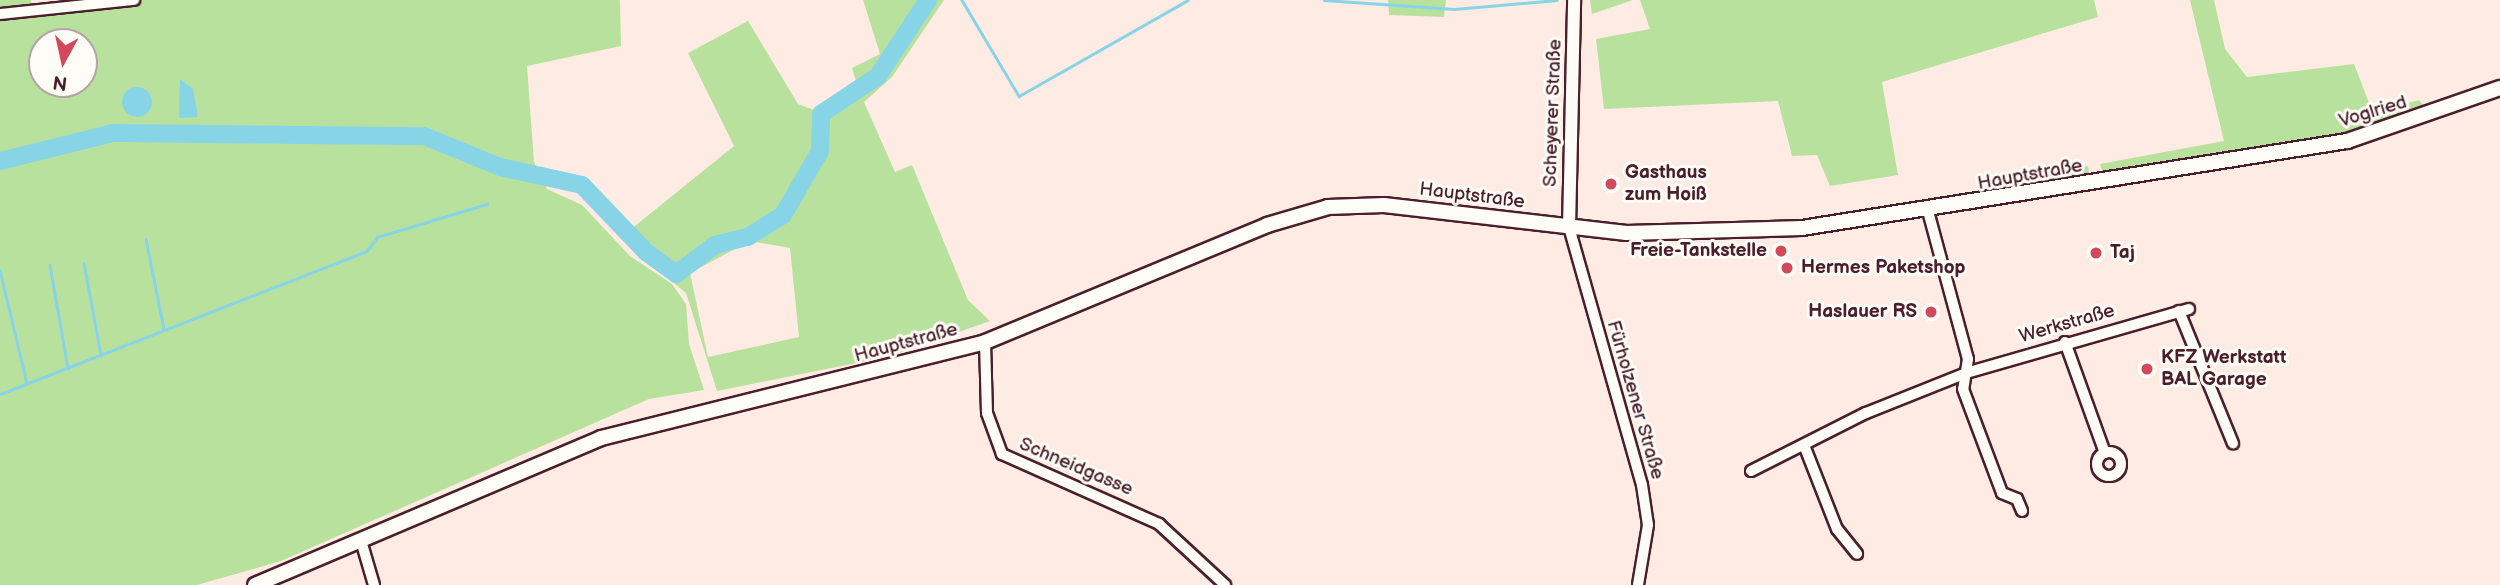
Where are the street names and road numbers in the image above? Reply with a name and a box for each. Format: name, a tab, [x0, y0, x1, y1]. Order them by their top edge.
street label: Scheyerer Straße	[1539, 39, 1567, 187]
street label: Voglried	[2336, 91, 2410, 133]
street label: Hauptstraße	[1976, 155, 2084, 195]
street label: Hauptstraße	[1418, 178, 1526, 214]
street label: Werkstraße	[2017, 300, 2117, 348]
street label: Hauptstraße	[852, 318, 960, 368]
street label: Fürholzener Straße	[1601, 318, 1669, 482]
street label: Schneidgasse	[1016, 433, 1136, 501]

